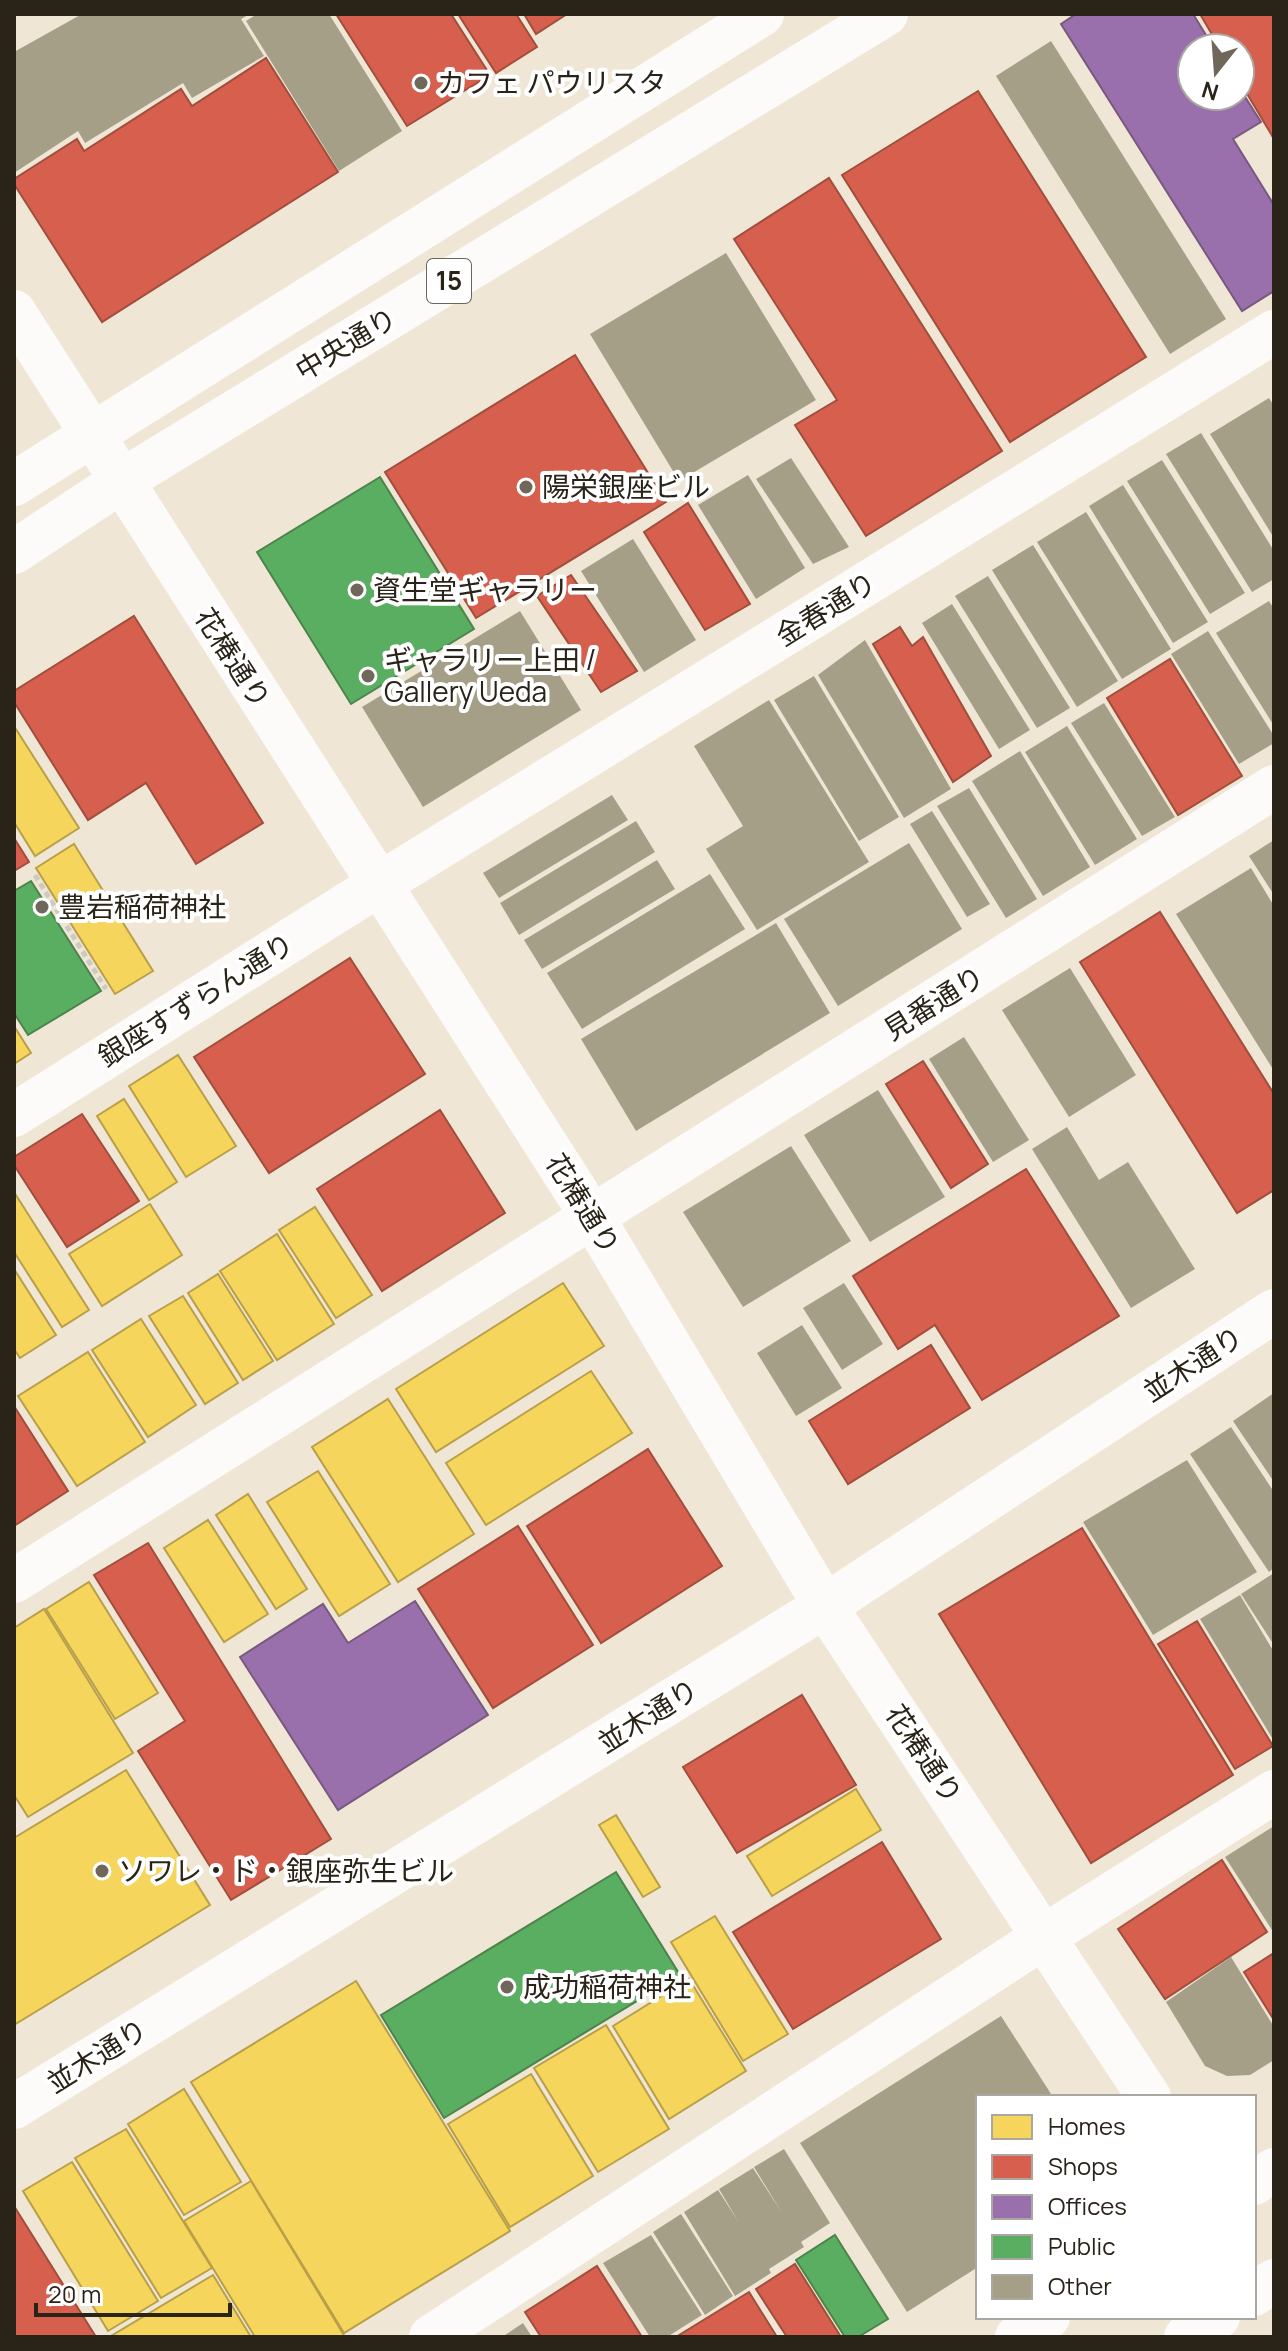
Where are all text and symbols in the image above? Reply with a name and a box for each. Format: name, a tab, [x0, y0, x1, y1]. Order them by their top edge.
north arrow	[1176, 32, 1256, 112]
place label: カフェ パウリスタ	[437, 63, 667, 101]
marker: カフェ パウリスタ	[412, 74, 430, 92]
text: N	[1198, 74, 1222, 108]
road number: 15	[427, 259, 471, 303]
street label: 中央通り	[288, 298, 403, 388]
place label: 陽栄銀座ビル	[542, 467, 710, 505]
marker: 陽栄銀座ビル	[517, 478, 535, 496]
street label: 金春通り	[768, 562, 883, 654]
place label: 資生堂ギャラリー	[373, 570, 597, 608]
marker: 資生堂ギャラリー	[348, 581, 366, 599]
street label: 花椿通り	[187, 600, 280, 715]
place label: ギャラリー上田 / Gallery Ueda	[384, 640, 596, 710]
marker: ギャラリー上田 / Gallery Ueda	[359, 667, 377, 685]
place label: 豊岩稲荷神社	[58, 887, 226, 925]
marker: 豊岩稲荷神社	[33, 898, 51, 916]
street label: 銀座すずらん通り	[90, 924, 301, 1075]
street label: 見番通り	[876, 956, 991, 1048]
street label: 花椿通り	[538, 1146, 630, 1261]
street label: 並木通り	[1135, 1317, 1250, 1410]
street label: 並木通り	[590, 1669, 705, 1761]
street label: 花椿通り	[878, 1696, 972, 1810]
place label: ソワレ・ド・銀座弥生ビル	[118, 1851, 454, 1889]
marker: ソワレ・ド・銀座弥生ビル	[93, 1862, 111, 1880]
place label: 成功稲荷神社	[523, 1967, 691, 2005]
marker: 成功稲荷神社	[498, 1978, 516, 1996]
street label: 並木通り	[39, 2009, 154, 2101]
legend	[976, 2095, 1256, 2319]
text: Homes	[1048, 2109, 1126, 2142]
text: Shops	[1048, 2149, 1118, 2182]
text: Offices	[1048, 2189, 1127, 2222]
text: Public	[1048, 2229, 1115, 2262]
scale bar	[36, 2267, 230, 2317]
text: Other	[1048, 2269, 1112, 2302]
text: 20 m	[48, 2277, 101, 2310]

